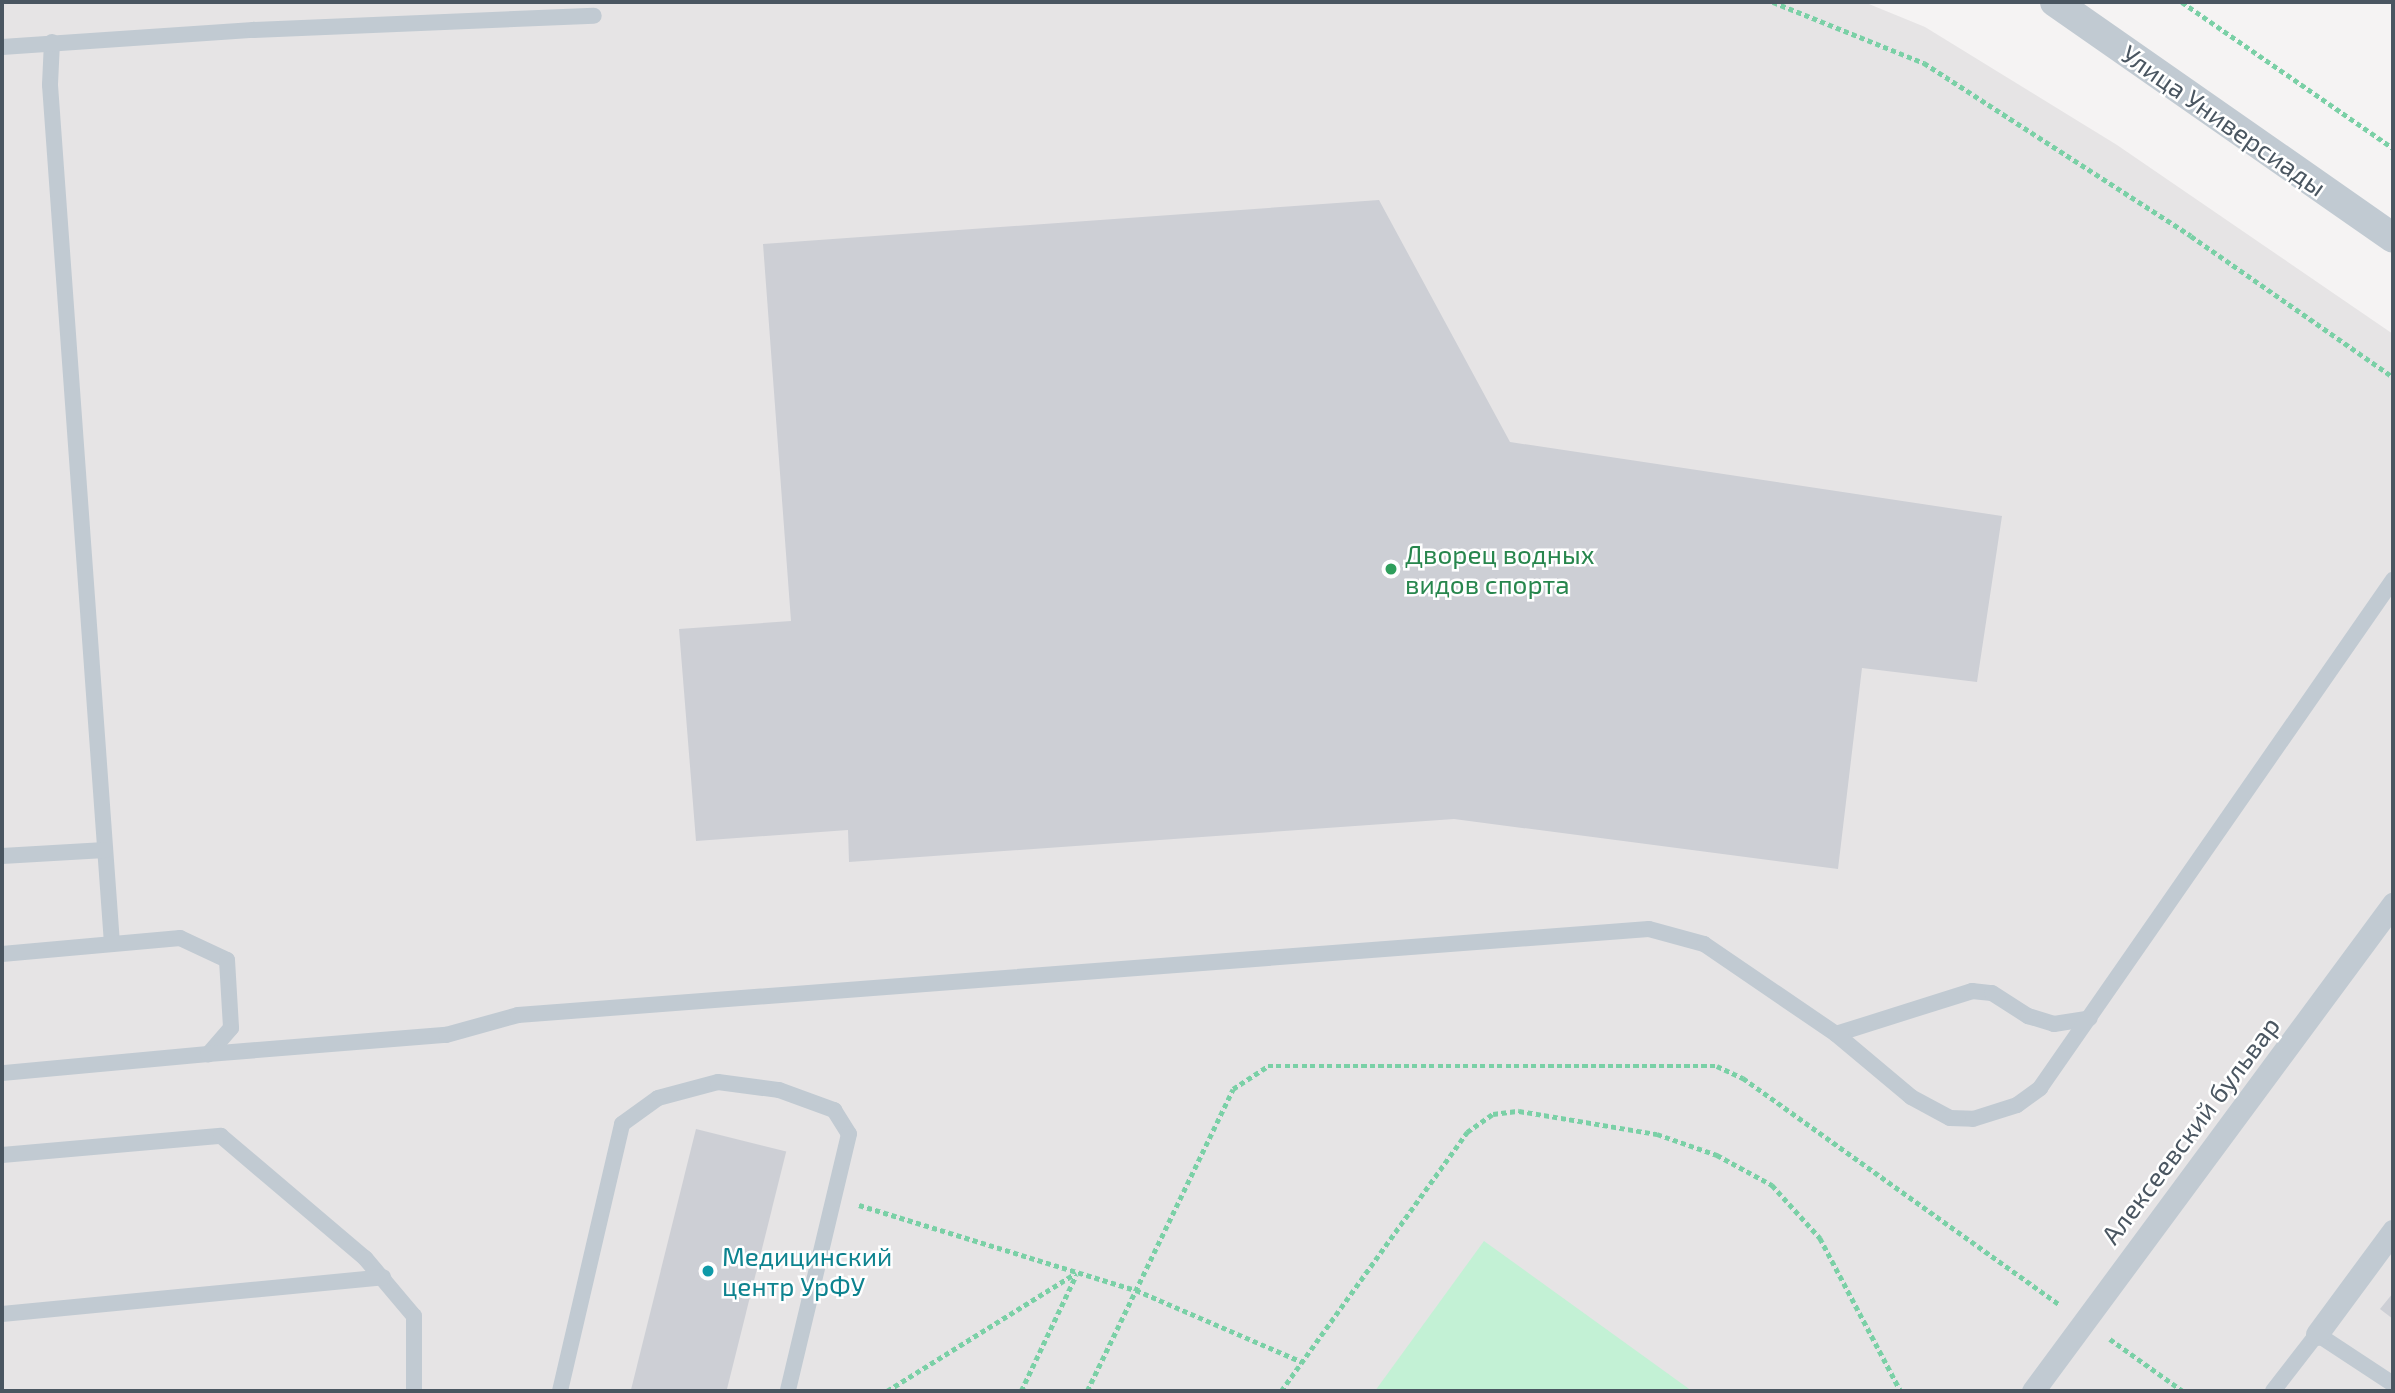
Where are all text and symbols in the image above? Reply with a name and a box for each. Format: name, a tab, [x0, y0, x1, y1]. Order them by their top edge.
street label: Улица Универсиады	[2116, 38, 2332, 202]
place label: Дворец водных видов спорта	[1405, 538, 1595, 600]
marker: Дворец водных видов спорта	[1383, 561, 1399, 577]
street label: Алексеевский бульвар	[2094, 1010, 2286, 1250]
place label: Медицинский центр УрФУ	[722, 1240, 892, 1302]
marker: Медицинский центр УрФУ	[700, 1263, 716, 1279]

